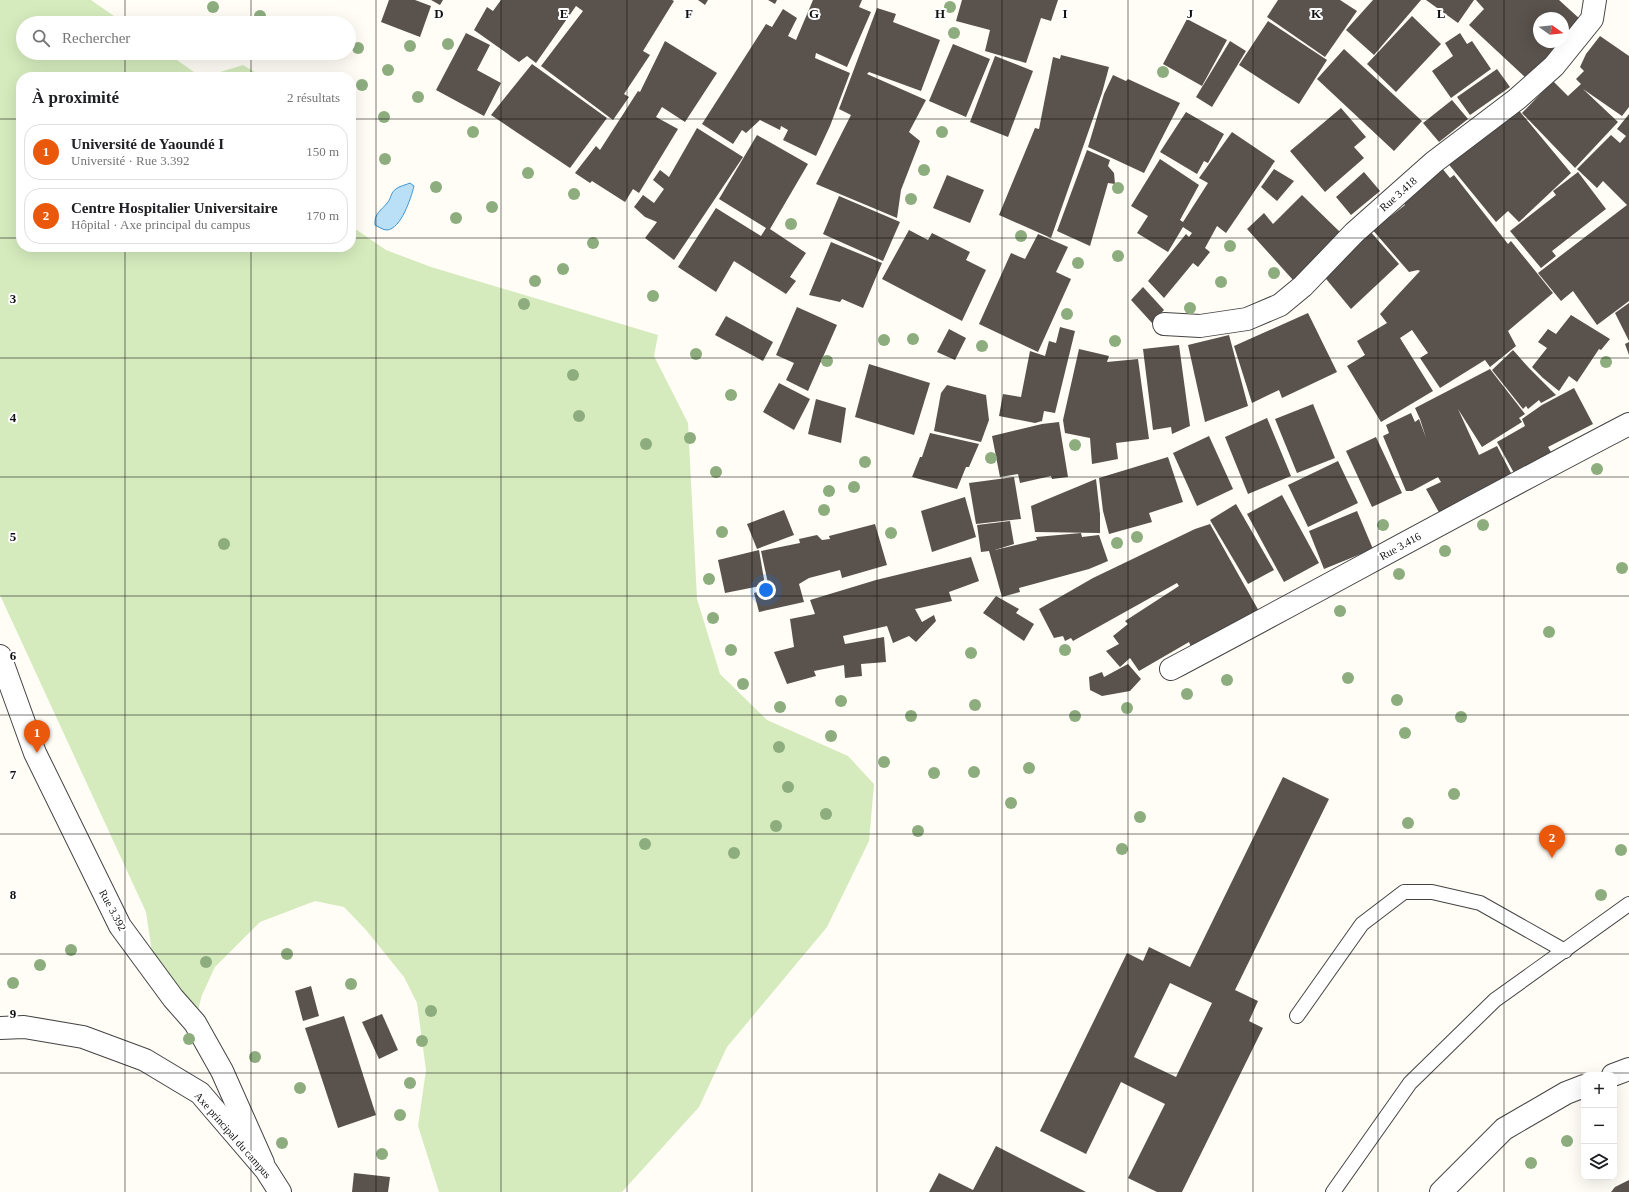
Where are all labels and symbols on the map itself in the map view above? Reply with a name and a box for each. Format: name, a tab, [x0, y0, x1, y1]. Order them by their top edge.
text: D	[434, 6, 444, 21]
text: E	[560, 6, 568, 21]
text: F	[685, 6, 693, 21]
text: G	[809, 6, 819, 21]
text: H	[935, 6, 945, 21]
text: I	[1062, 6, 1068, 21]
text: J	[1187, 6, 1194, 21]
text: K	[1311, 6, 1322, 21]
text: L	[1437, 6, 1446, 21]
north arrow	[1533, 12, 1569, 48]
street label: Rue 3.418	[1377, 174, 1419, 214]
text: 3	[10, 291, 17, 306]
text: 4	[10, 410, 17, 425]
text: 5	[10, 529, 17, 544]
street label: Rue 3.416	[1377, 530, 1423, 562]
your location	[756, 580, 776, 600]
text: 6	[10, 648, 17, 663]
pin: 1	[24, 720, 50, 753]
text: 7	[10, 767, 17, 782]
pin: 2	[1539, 825, 1565, 858]
text: 8	[10, 887, 17, 902]
street label: Rue 3.392	[97, 887, 129, 933]
text: 9	[10, 1006, 17, 1021]
street label: Axe principal du campus	[192, 1089, 274, 1181]

